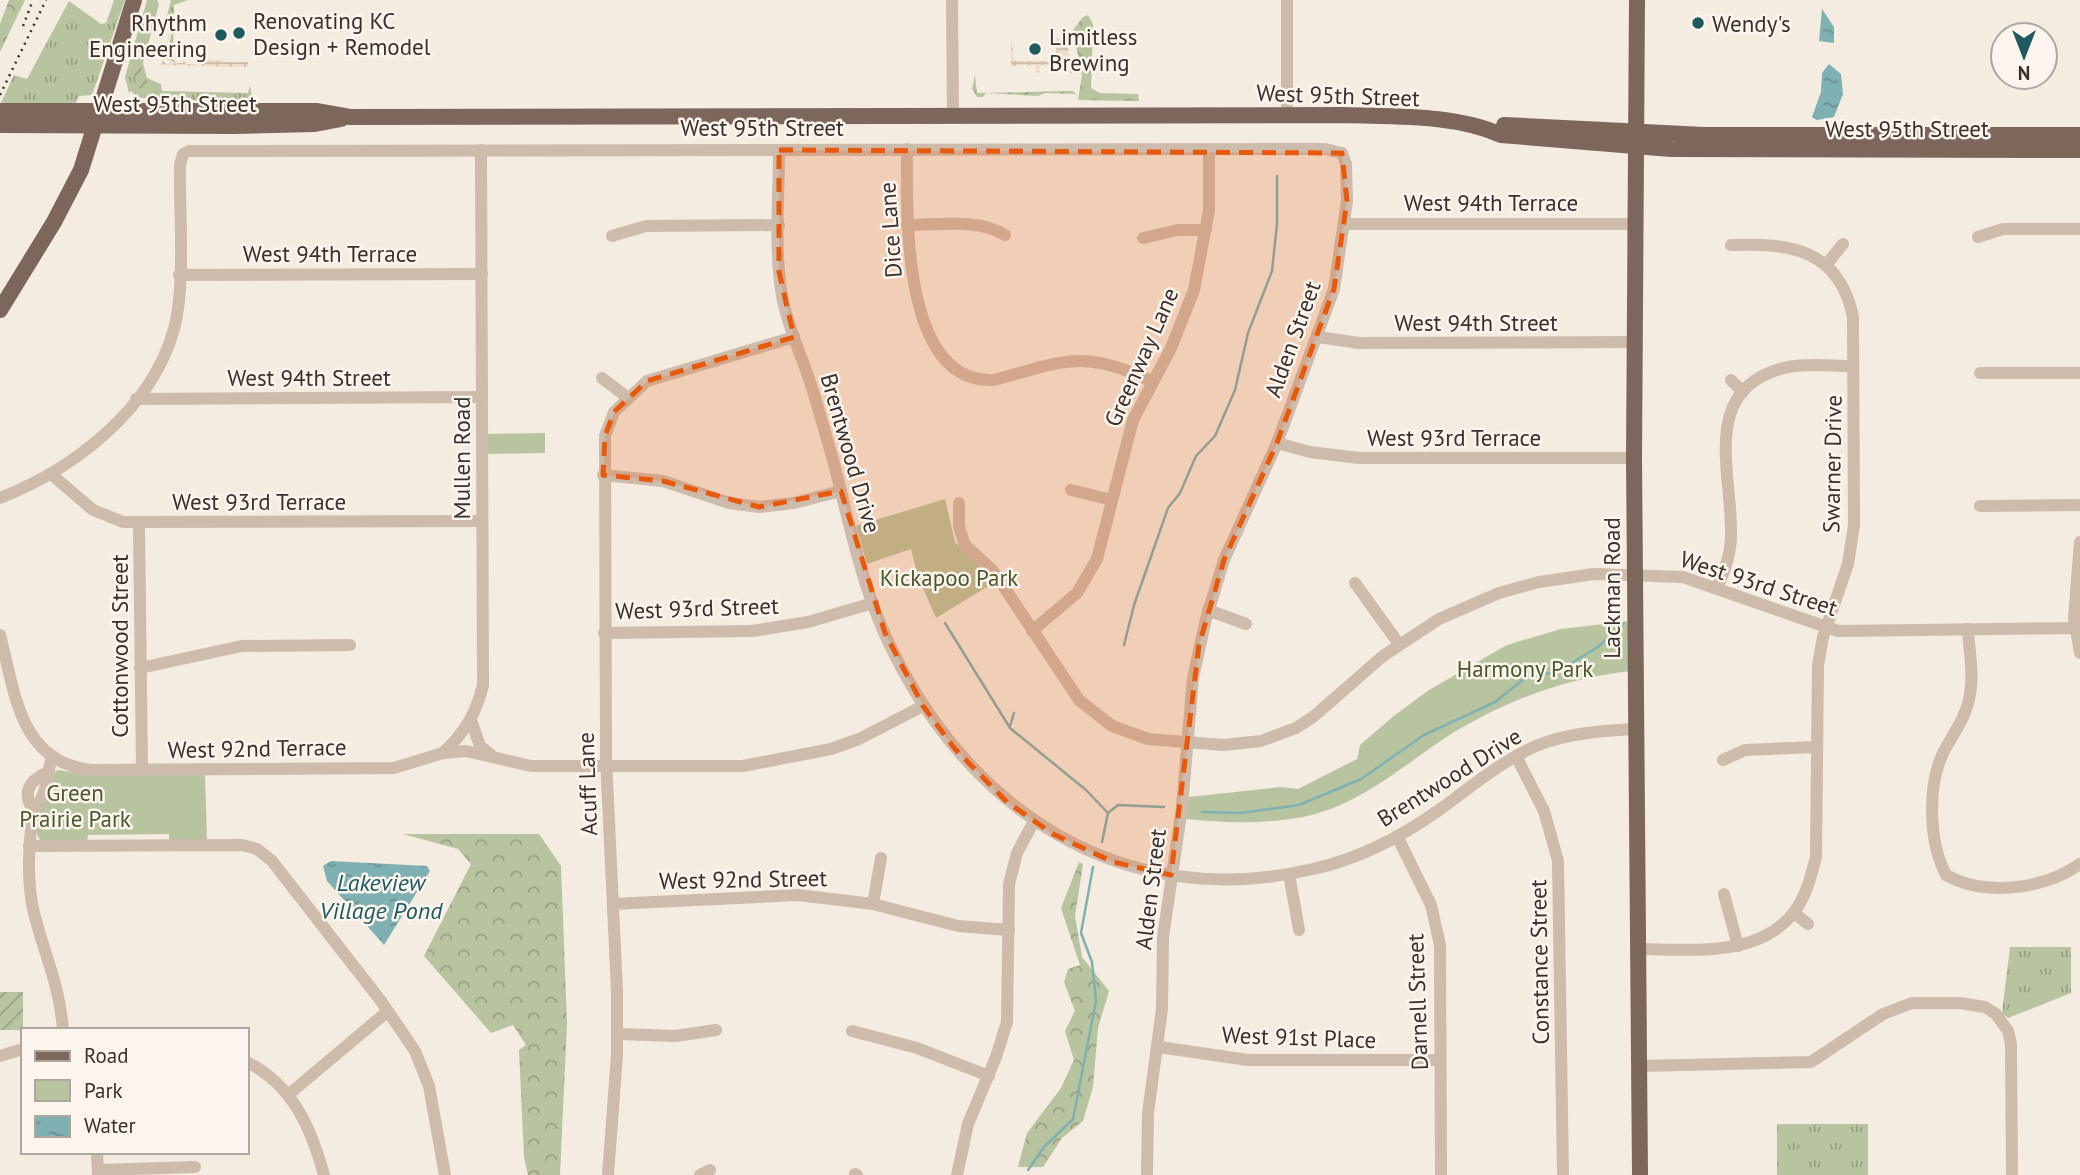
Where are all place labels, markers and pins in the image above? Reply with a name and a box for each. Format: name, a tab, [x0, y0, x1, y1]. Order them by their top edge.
place label: Renovating KC Design + Remodel	[253, 6, 431, 61]
place label: Rhythm Engineering	[89, 8, 207, 63]
place label: Wendy's	[1712, 9, 1791, 38]
marker: Wendy's	[1690, 15, 1706, 31]
place label: Limitless Brewing	[1049, 22, 1137, 77]
marker: Renovating KC Design + Remodel	[231, 25, 247, 41]
marker: Rhythm Engineering	[213, 27, 229, 43]
marker: Limitless Brewing	[1027, 41, 1043, 57]

